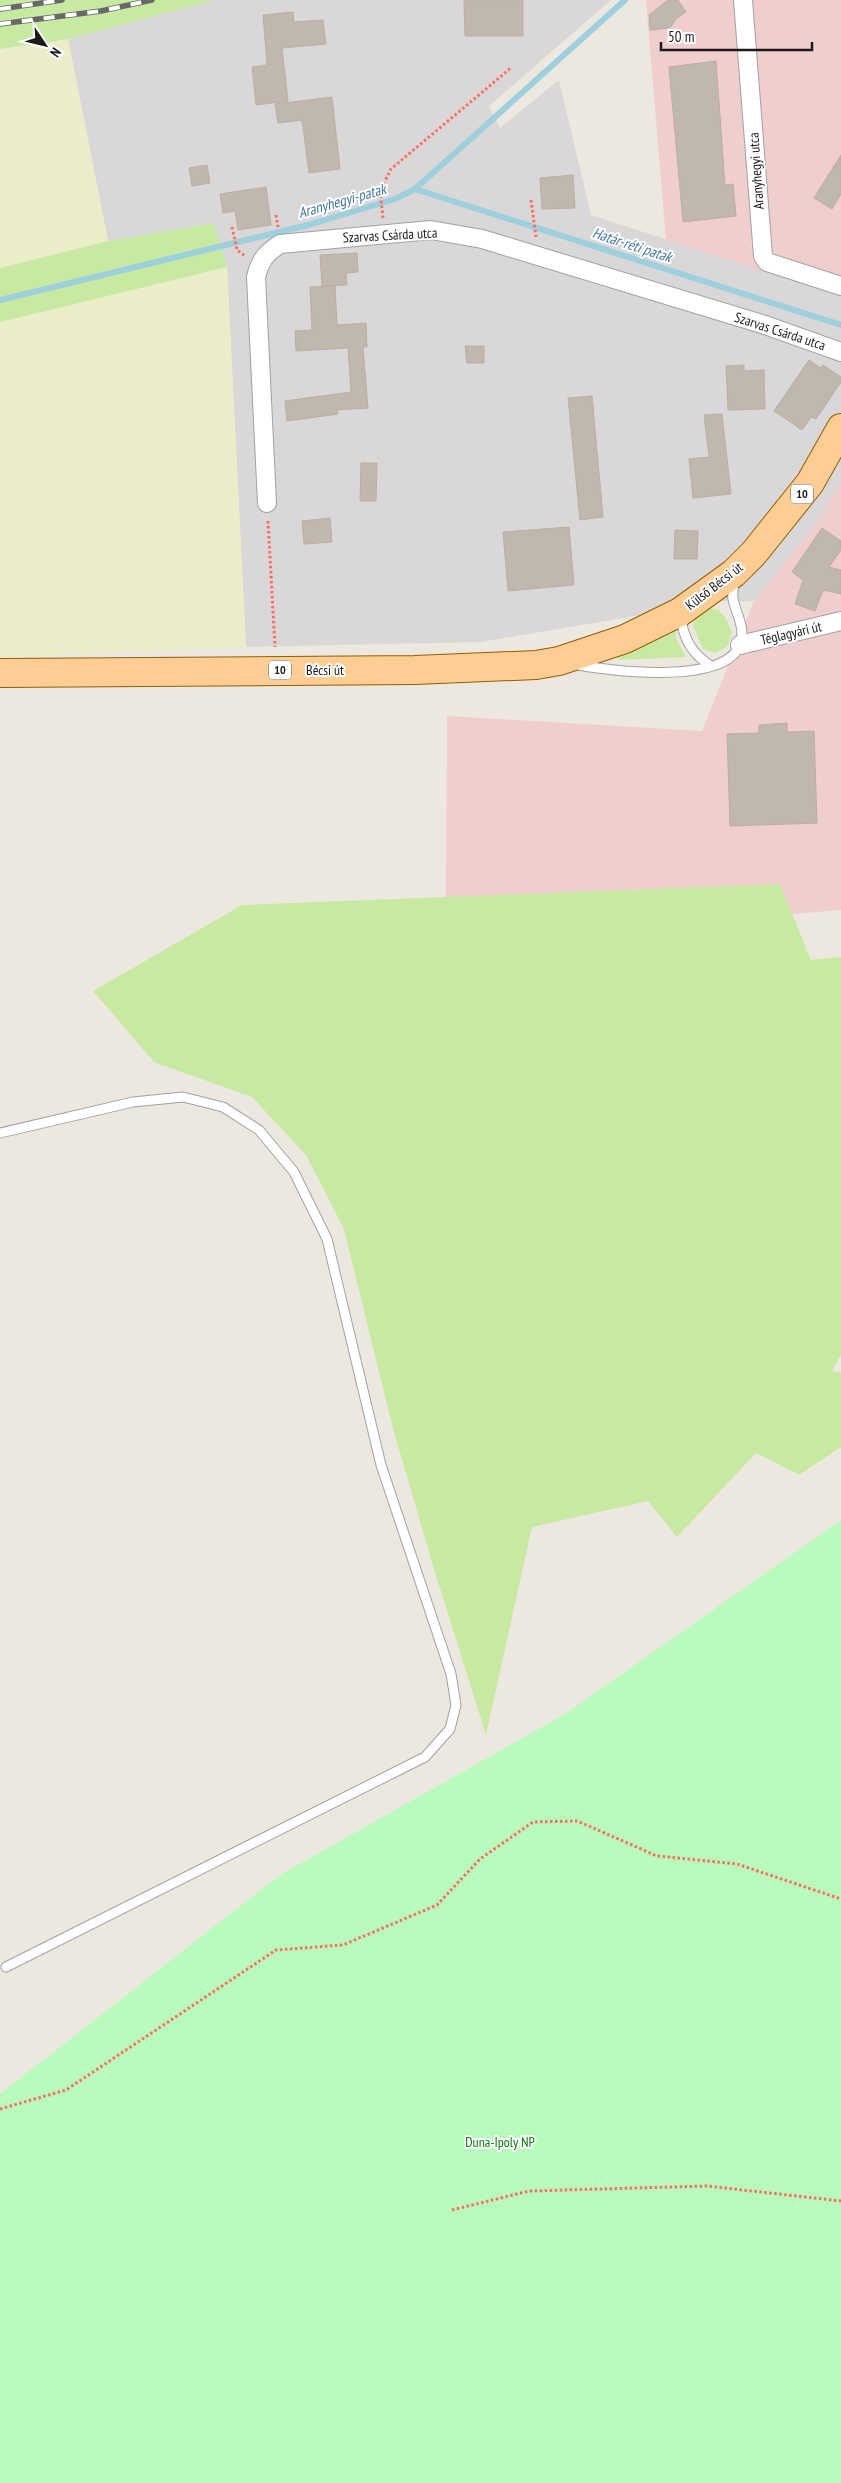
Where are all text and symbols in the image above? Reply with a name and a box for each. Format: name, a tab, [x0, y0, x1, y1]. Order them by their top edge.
north arrow	[20, 20, 70, 70]
scale bar	[661, 20, 812, 52]
text: 50 m	[668, 27, 694, 46]
text: N	[46, 44, 65, 61]
street label: Aranyhegyi utca	[744, 132, 768, 210]
water label: Aranyhegyi-patak	[296, 178, 390, 222]
water label: Határ-réti patak	[590, 223, 676, 267]
street label: Szarvas Csárda utca	[342, 224, 438, 246]
street label: Szarvas Csárda utca	[732, 308, 828, 354]
road number: 10	[791, 484, 813, 504]
street label: Külső Bécsi út	[682, 558, 746, 614]
street label: Téglagyári út	[759, 617, 824, 649]
road number: 10	[269, 660, 291, 680]
street label: Bécsi út	[306, 661, 344, 679]
park label: Duna-Ipoly NP	[465, 2133, 535, 2151]

